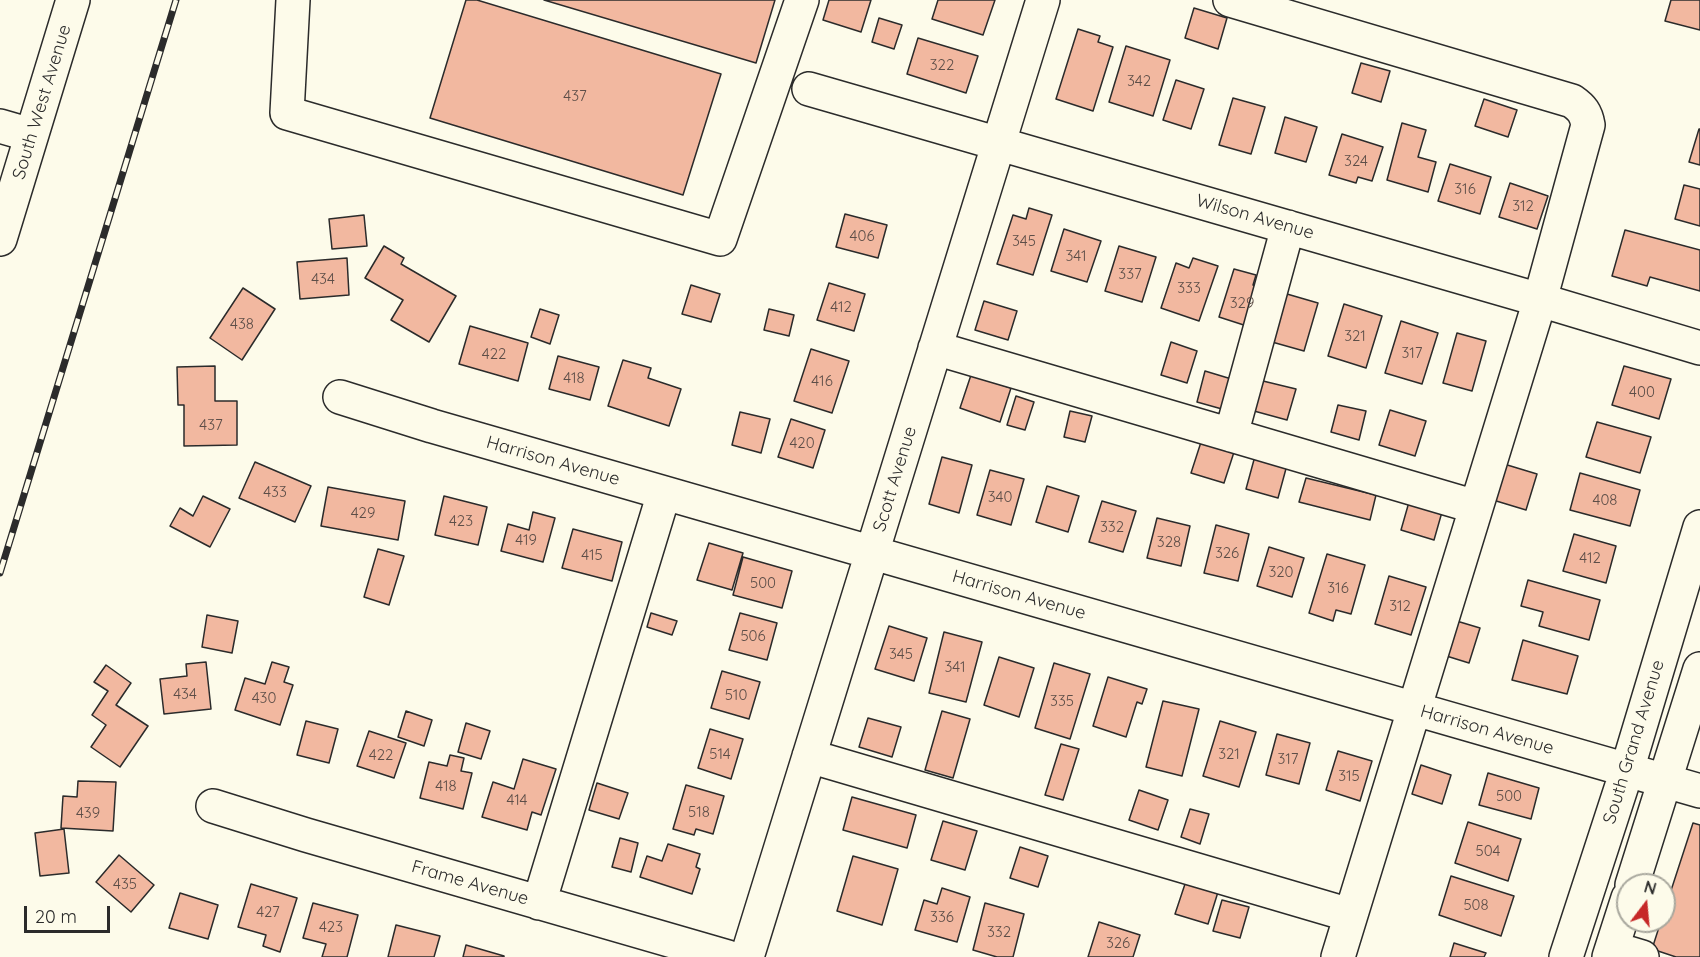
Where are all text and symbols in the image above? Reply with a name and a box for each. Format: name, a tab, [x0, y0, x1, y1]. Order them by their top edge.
street label: South West Avenue	[8, 22, 76, 182]
house number: 322	[930, 56, 954, 74]
house number: 342	[1127, 72, 1151, 90]
house number: 437	[563, 87, 587, 105]
house number: 324	[1344, 152, 1368, 170]
house number: 316	[1454, 180, 1476, 198]
street label: Wilson Avenue	[1194, 190, 1316, 244]
house number: 312	[1512, 197, 1534, 215]
house number: 406	[850, 227, 874, 245]
house number: 345	[1012, 232, 1036, 250]
house number: 341	[1065, 247, 1087, 265]
house number: 337	[1118, 265, 1142, 283]
house number: 434	[311, 270, 335, 288]
house number: 333	[1177, 279, 1201, 297]
house number: 329	[1230, 294, 1254, 312]
house number: 412	[830, 298, 852, 316]
house number: 438	[230, 315, 254, 333]
house number: 321	[1344, 327, 1366, 345]
house number: 317	[1401, 344, 1423, 362]
house number: 422	[482, 345, 506, 363]
house number: 418	[563, 369, 585, 387]
house number: 416	[811, 372, 833, 390]
house number: 400	[1629, 383, 1655, 401]
house number: 437	[199, 416, 223, 434]
street label: Scott Avenue	[869, 424, 921, 534]
street label: Harrison Avenue	[484, 432, 622, 490]
house number: 420	[789, 434, 815, 452]
house number: 433	[263, 483, 287, 501]
house number: 340	[988, 488, 1012, 506]
house number: 408	[1593, 491, 1617, 509]
house number: 429	[351, 504, 375, 522]
house number: 423	[449, 512, 473, 530]
house number: 332	[1100, 518, 1124, 536]
house number: 419	[515, 531, 537, 549]
house number: 328	[1157, 533, 1181, 551]
house number: 326	[1215, 544, 1239, 562]
house number: 415	[581, 546, 603, 564]
house number: 412	[1579, 549, 1601, 567]
house number: 320	[1268, 563, 1294, 581]
street label: Harrison Avenue	[950, 566, 1088, 624]
house number: 500	[750, 574, 776, 592]
house number: 316	[1327, 579, 1349, 597]
house number: 312	[1389, 597, 1411, 615]
house number: 506	[740, 627, 766, 645]
house number: 345	[889, 645, 913, 663]
street label: South Grand Avenue	[1599, 657, 1669, 827]
house number: 341	[944, 658, 966, 676]
house number: 434	[173, 685, 197, 703]
house number: 510	[725, 686, 747, 704]
house number: 430	[252, 689, 276, 707]
house number: 335	[1050, 692, 1074, 710]
street label: Harrison Avenue	[1418, 701, 1556, 759]
house number: 514	[709, 745, 731, 763]
house number: 321	[1218, 745, 1240, 763]
house number: 422	[369, 746, 393, 764]
house number: 317	[1277, 750, 1299, 768]
house number: 315	[1338, 767, 1360, 785]
house number: 418	[435, 777, 457, 795]
house number: 500	[1496, 787, 1522, 805]
house number: 414	[506, 791, 528, 809]
house number: 518	[688, 803, 710, 821]
house number: 439	[76, 804, 100, 822]
house number: 504	[1475, 842, 1501, 860]
street label: Frame Avenue	[409, 856, 531, 910]
north arrow	[1616, 873, 1676, 933]
house number: 435	[113, 875, 137, 893]
text: N	[1642, 876, 1659, 899]
scale bar	[27, 894, 112, 932]
house number: 508	[1463, 896, 1489, 914]
house number: 427	[256, 903, 280, 921]
text: 20 m	[35, 905, 77, 928]
house number: 336	[930, 908, 954, 926]
house number: 423	[319, 918, 343, 936]
house number: 332	[987, 923, 1011, 941]
house number: 326	[1106, 934, 1130, 952]

